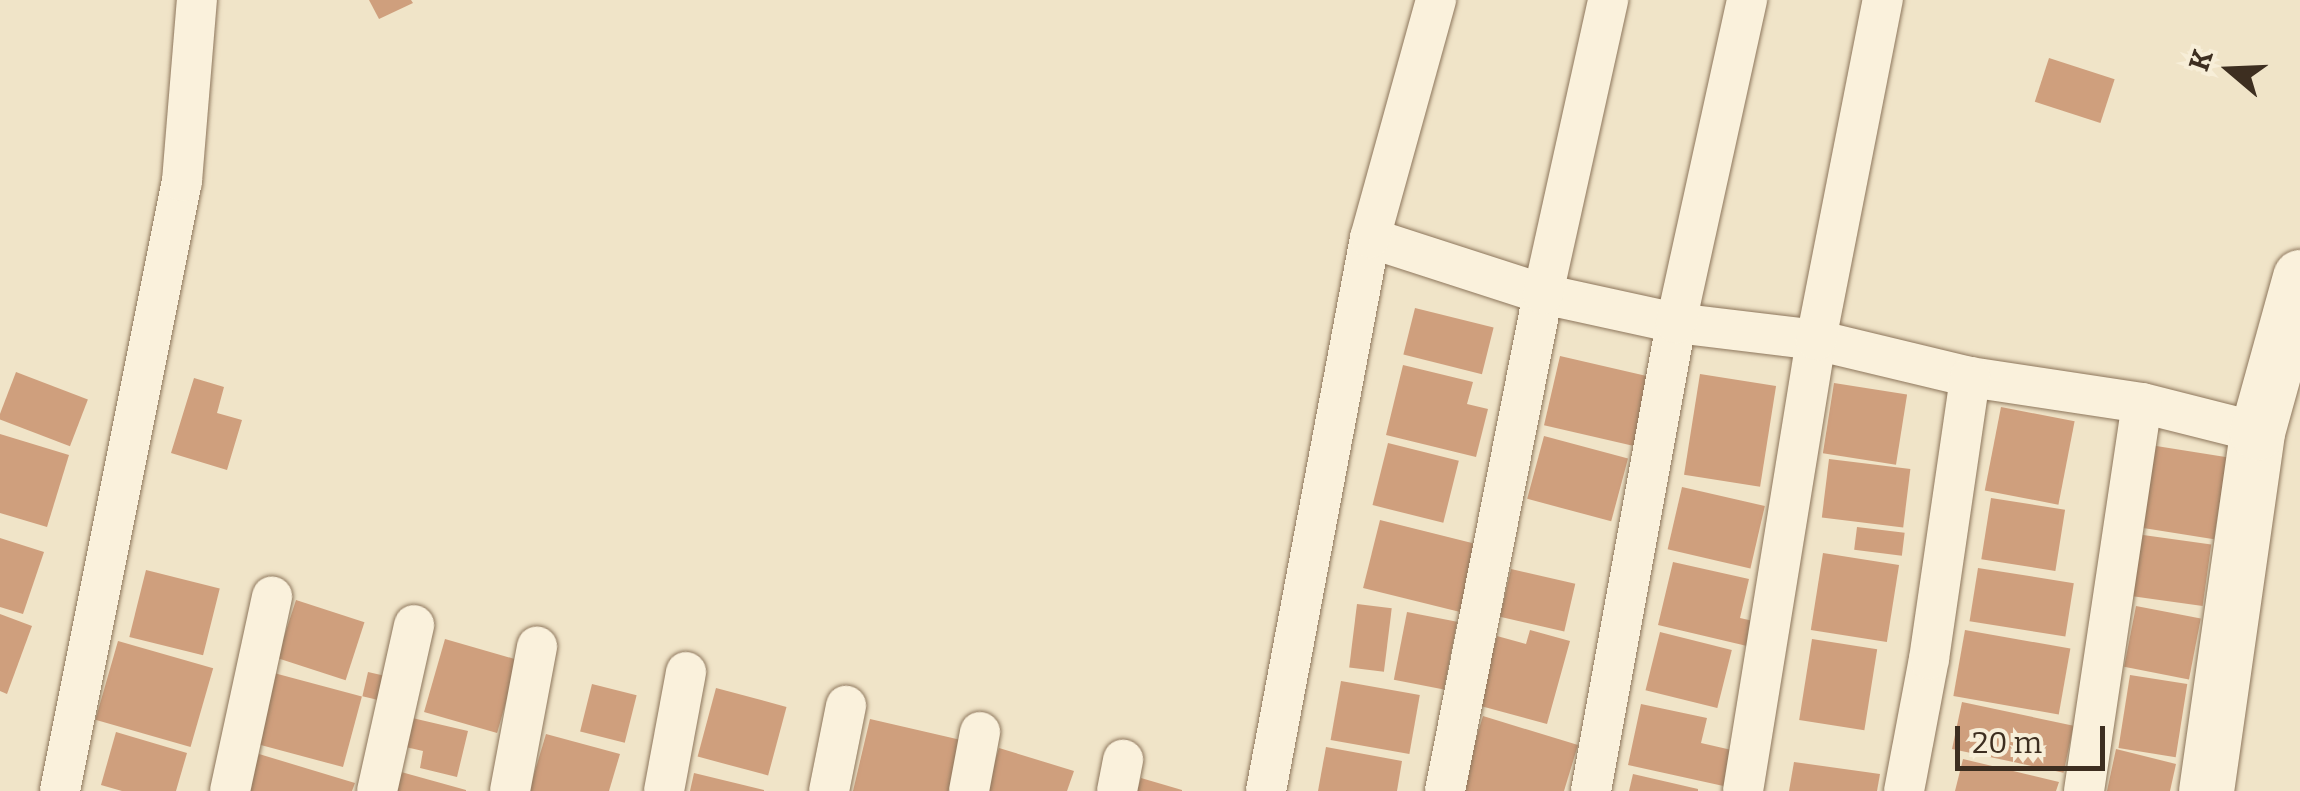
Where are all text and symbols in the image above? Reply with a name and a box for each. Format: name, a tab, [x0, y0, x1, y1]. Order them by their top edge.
north arrow	[2180, 20, 2280, 120]
text: K	[2182, 45, 2220, 75]
scale bar	[1960, 706, 2110, 768]
text: 20 m	[1972, 725, 2042, 761]

